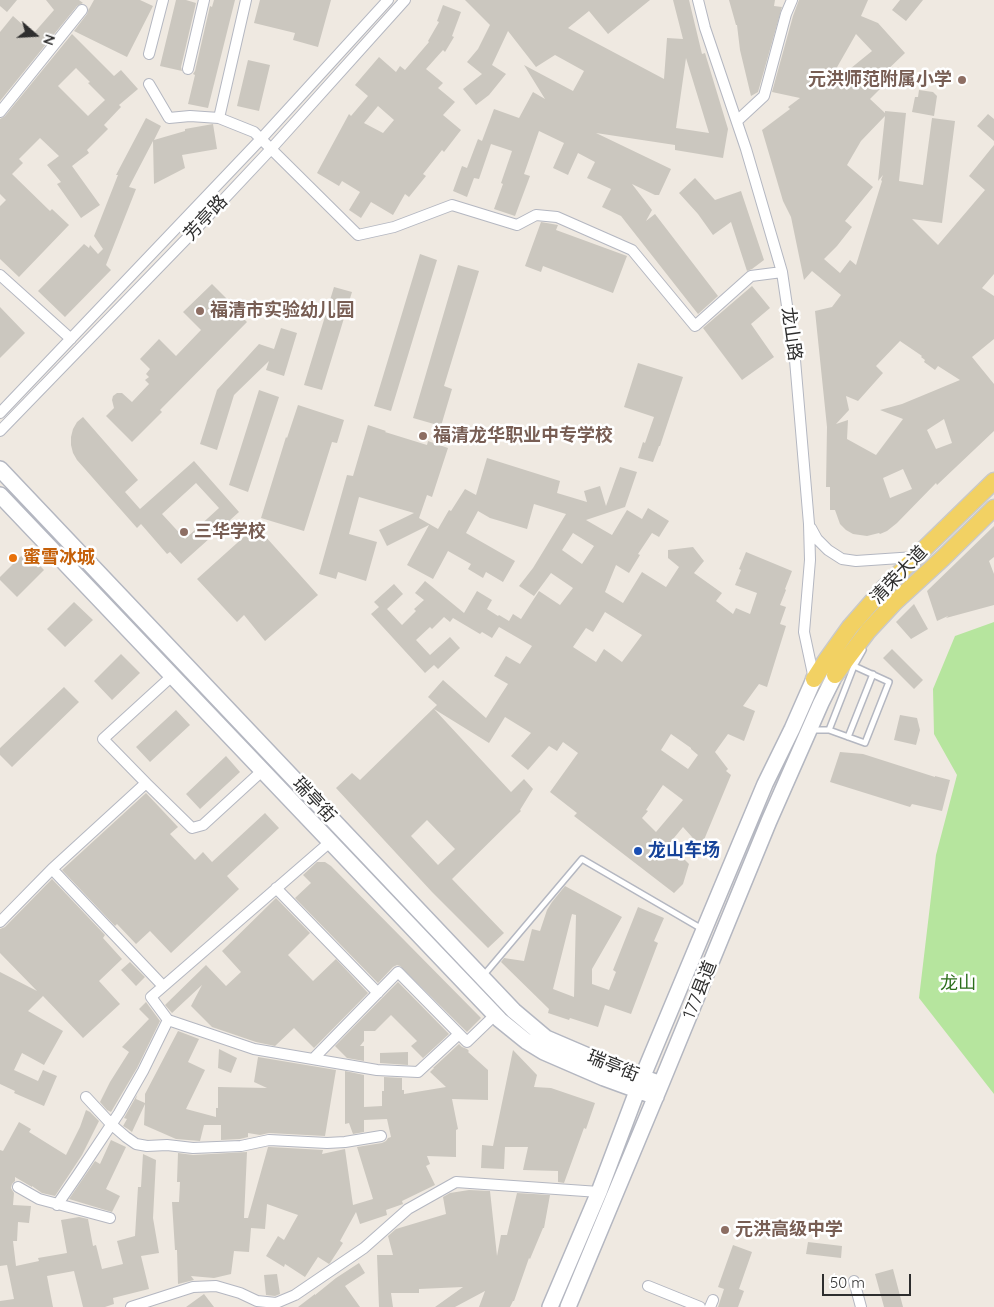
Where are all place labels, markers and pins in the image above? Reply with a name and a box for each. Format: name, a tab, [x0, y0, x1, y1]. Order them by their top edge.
place label: 元洪师范附属小学	[808, 69, 952, 91]
marker: 元洪师范附属小学	[956, 74, 968, 86]
place label: 福清市实验幼儿园	[210, 300, 354, 322]
marker: 福清市实验幼儿园	[194, 305, 206, 317]
place label: 福清龙华职业中专学校	[433, 425, 613, 447]
marker: 福清龙华职业中专学校	[417, 430, 429, 442]
place label: 三华学校	[194, 521, 266, 543]
marker: 三华学校	[178, 526, 190, 538]
place label: 蜜雪冰城	[23, 547, 95, 569]
marker: 蜜雪冰城	[7, 552, 19, 564]
place label: 龙山车场	[648, 840, 720, 862]
marker: 龙山车场	[632, 845, 644, 857]
place label: 元洪高级中学	[735, 1219, 843, 1241]
marker: 元洪高级中学	[719, 1224, 731, 1236]

